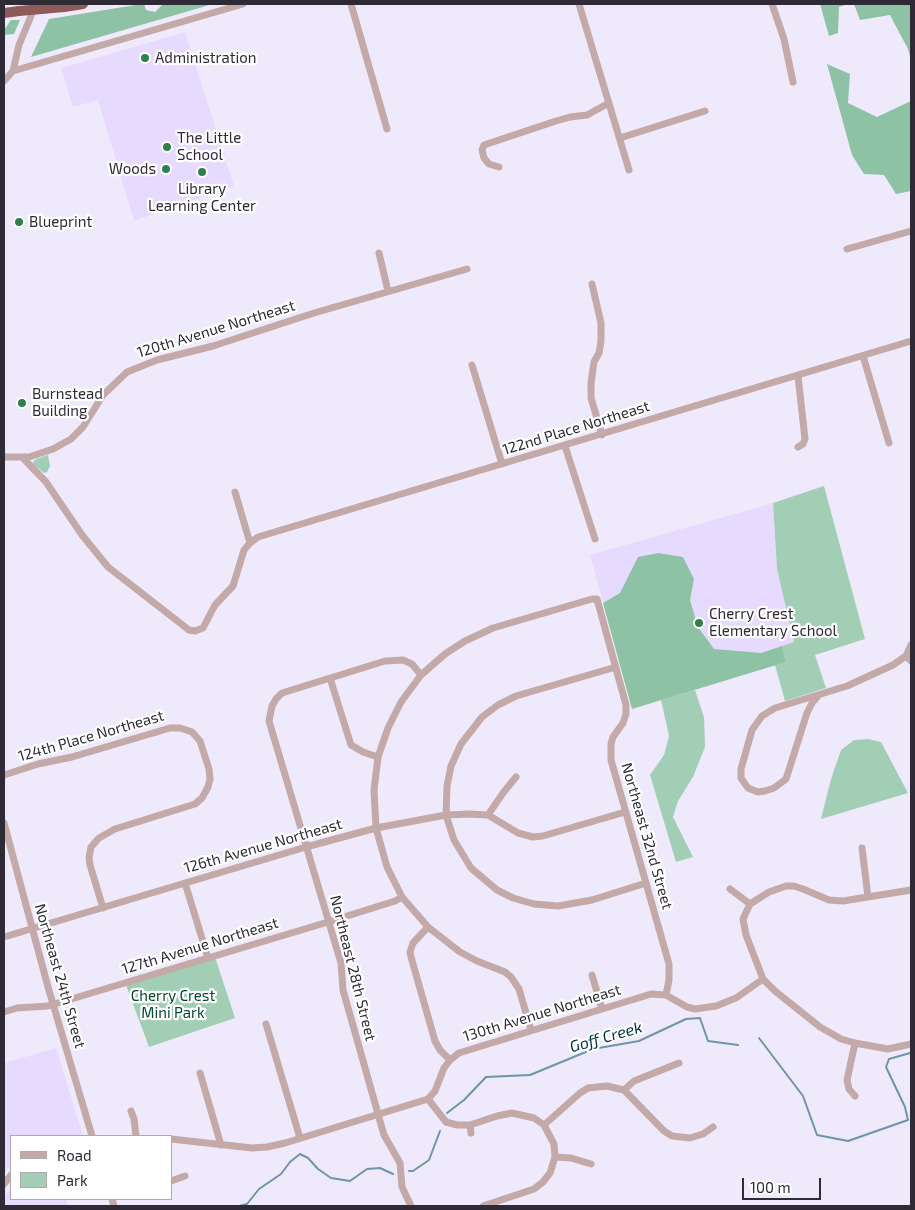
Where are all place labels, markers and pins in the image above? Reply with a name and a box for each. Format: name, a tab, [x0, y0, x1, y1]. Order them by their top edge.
place label: Administration	[155, 49, 256, 67]
marker: Administration	[139, 52, 151, 64]
place label: The Little School	[177, 129, 241, 164]
marker: The Little School	[161, 141, 173, 153]
place label: Woods	[109, 160, 156, 178]
marker: Woods	[160, 163, 172, 175]
marker: Library Learning Center	[196, 166, 208, 178]
place label: Library Learning Center	[148, 180, 256, 215]
place label: Blueprint	[29, 213, 92, 231]
marker: Blueprint	[13, 216, 25, 228]
place label: Burnstead Building	[32, 385, 103, 420]
marker: Burnstead Building	[16, 397, 28, 409]
place label: Cherry Crest Elementary School	[709, 605, 837, 640]
marker: Cherry Crest Elementary School	[693, 617, 705, 629]

